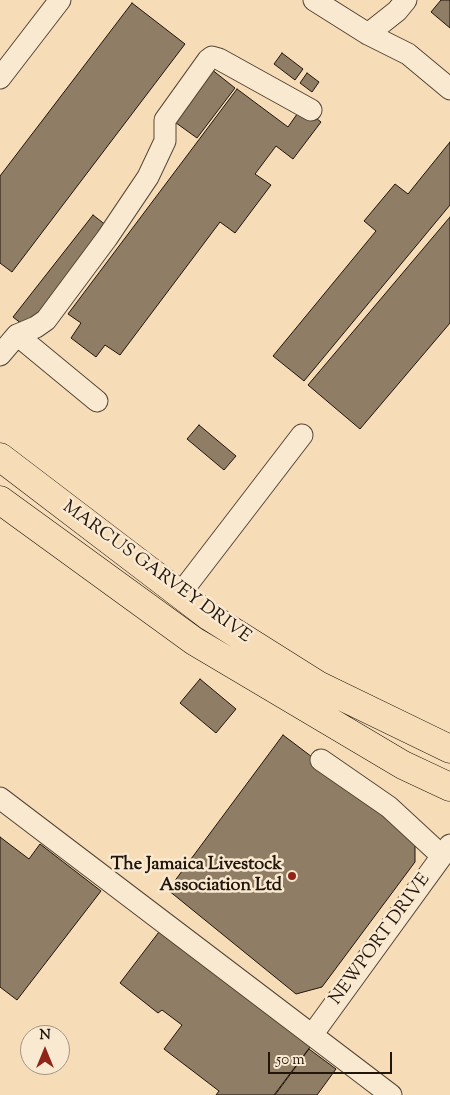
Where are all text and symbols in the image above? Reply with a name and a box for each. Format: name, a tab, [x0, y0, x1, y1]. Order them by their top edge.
street label: MARCUS GARVEY DRIVE	[57, 497, 255, 649]
place label: The Jamaica Livestock Association Ltd	[111, 855, 282, 898]
marker: The Jamaica Livestock Association Ltd	[286, 870, 298, 882]
street label: NEWPORT DRIVE	[326, 870, 436, 1010]
north arrow	[20, 1025, 70, 1075]
text: N	[39, 1026, 51, 1046]
scale bar	[270, 1042, 394, 1074]
text: 50 m	[276, 1050, 305, 1071]

